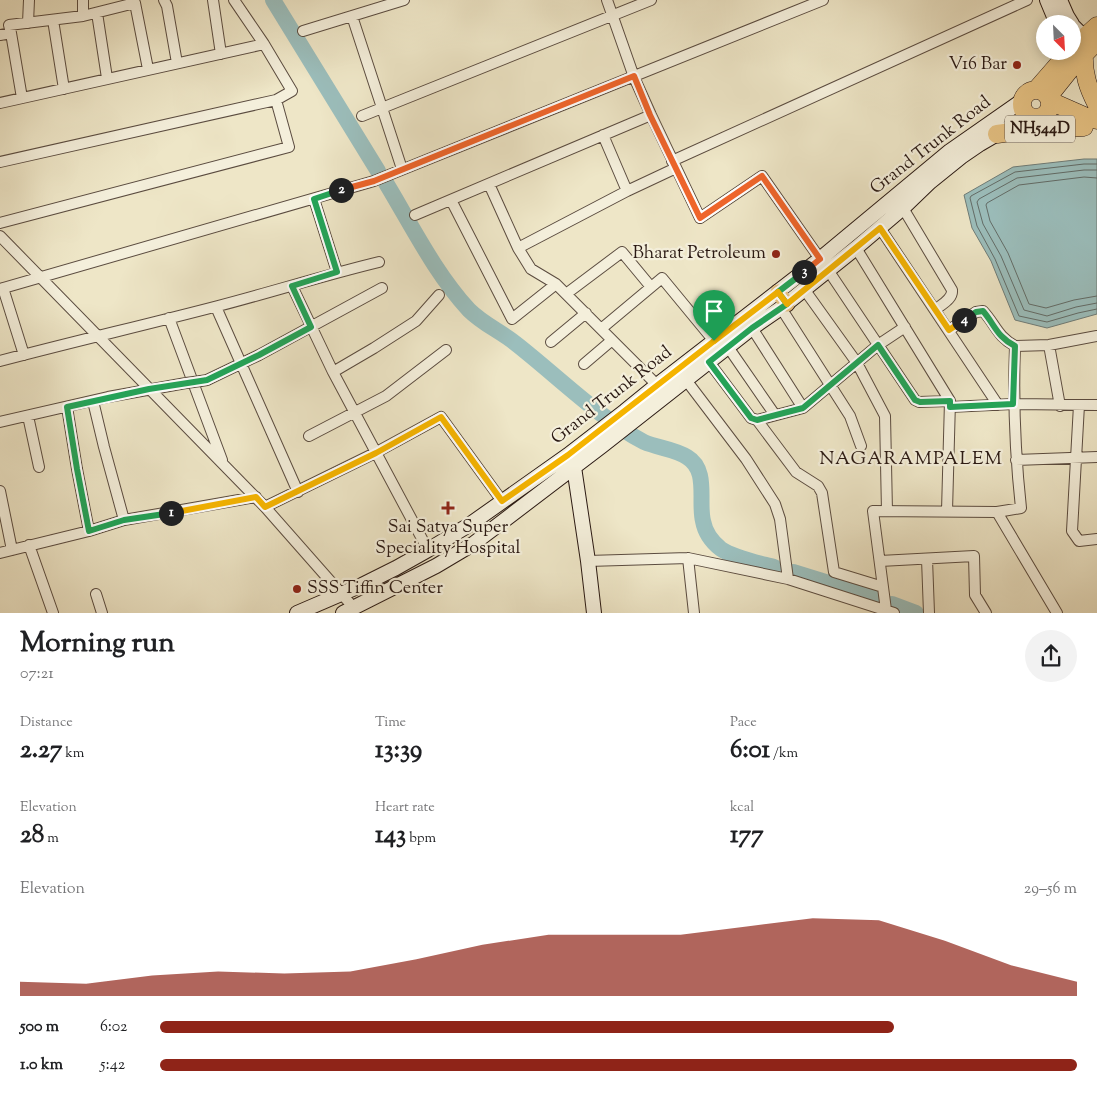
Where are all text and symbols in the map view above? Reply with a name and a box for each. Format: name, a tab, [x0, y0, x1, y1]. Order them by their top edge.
north arrow	[1036, 15, 1081, 60]
map controls	[1036, 15, 1081, 60]
place label: V16 Bar	[949, 52, 1007, 78]
marker: V16 Bar	[1011, 59, 1023, 71]
street label: Grand Trunk Road	[865, 90, 997, 202]
road number: NH544D	[1005, 116, 1075, 142]
pin: 2	[328, 178, 354, 202]
text: 2	[338, 180, 345, 200]
place label: Bharat Petroleum	[632, 241, 766, 267]
marker: Bharat Petroleum	[770, 248, 782, 260]
pin: 3	[792, 260, 816, 284]
text: 3	[802, 262, 807, 282]
pin	[693, 290, 735, 341]
icon: arrive	[700, 297, 728, 325]
pin: 4	[952, 308, 976, 332]
text: 4	[961, 310, 968, 330]
street label: Grand Trunk Road	[546, 340, 678, 452]
district label: NAGARAMPALEM	[819, 446, 1003, 473]
pin: 1	[158, 500, 184, 526]
marker: Sai Satya Super Speciality Hospital	[441, 501, 455, 515]
text: 1	[169, 503, 174, 523]
place label: Sai Satya Super Speciality Hospital	[375, 515, 521, 562]
place label: SSS Tiffin Center	[307, 576, 443, 602]
marker: SSS Tiffin Center	[291, 583, 303, 595]
text: Morning run	[20, 624, 175, 664]
button: share	[1025, 630, 1077, 682]
text: 07:21	[20, 663, 54, 686]
text: Distance	[20, 713, 73, 733]
text: Time	[375, 713, 406, 733]
text: Pace	[730, 713, 757, 733]
text: 2.27	[20, 733, 62, 769]
text: 13:39	[375, 733, 422, 769]
text: 6:01	[730, 733, 770, 769]
text: km	[62, 744, 84, 764]
text: /km	[770, 744, 798, 764]
text: Elevation	[20, 798, 77, 818]
text: Heart rate	[375, 798, 435, 818]
text: kcal	[730, 798, 754, 818]
text: 28	[20, 818, 44, 854]
text: 143	[375, 818, 406, 854]
text: 177	[730, 818, 764, 854]
text: m	[44, 829, 59, 849]
text: bpm	[406, 829, 436, 849]
text: Elevation	[20, 878, 85, 901]
text: 29–56 m	[1024, 878, 1077, 901]
text: 500 m	[20, 1016, 59, 1039]
text: 6:02	[100, 1016, 128, 1039]
text: 1.0 km	[20, 1054, 63, 1077]
text: 5:42	[100, 1054, 125, 1077]

